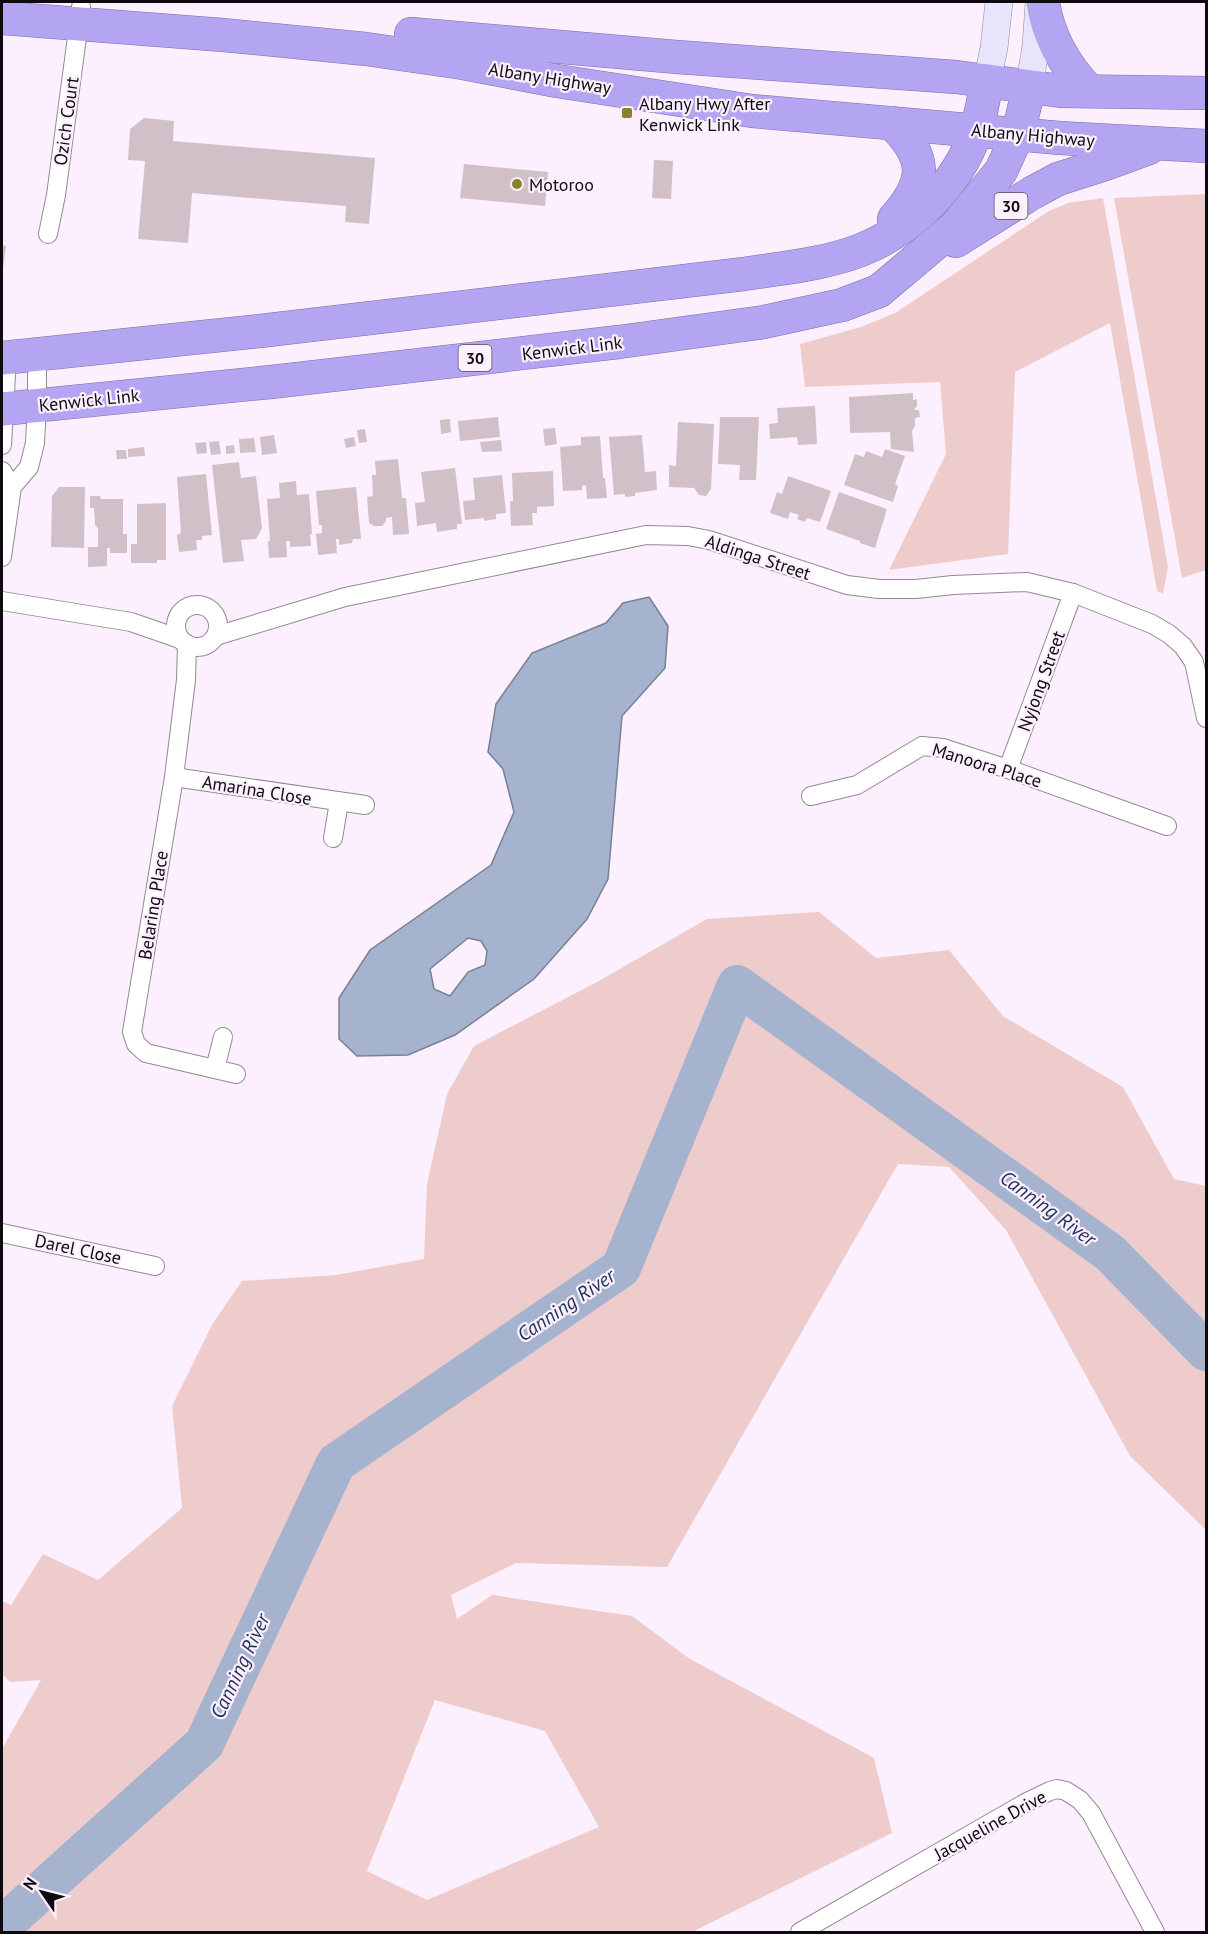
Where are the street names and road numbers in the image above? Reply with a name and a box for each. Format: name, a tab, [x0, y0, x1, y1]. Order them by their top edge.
street label: Albany Highway	[487, 57, 614, 99]
street label: Ozich Court	[48, 75, 84, 167]
street label: Albany Highway	[970, 118, 1096, 152]
road number: 30	[994, 193, 1028, 219]
street label: Kenwick Link	[521, 330, 624, 366]
road number: 30	[458, 345, 492, 371]
street label: Kenwick Link	[38, 383, 141, 417]
street label: Aldinga Street	[702, 529, 814, 585]
street label: Nyjong Street	[1012, 628, 1070, 734]
street label: Manoora Place	[929, 737, 1045, 793]
street label: Amarina Close	[201, 770, 313, 810]
street label: Belaring Place	[133, 849, 173, 961]
street label: Darel Close	[33, 1229, 123, 1269]
street label: Jacqueline Drive	[929, 1785, 1050, 1866]

